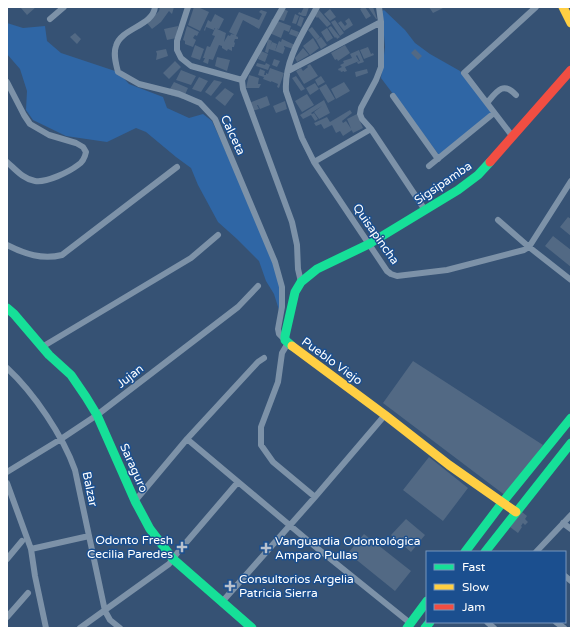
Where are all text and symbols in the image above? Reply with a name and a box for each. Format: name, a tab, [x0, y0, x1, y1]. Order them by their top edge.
street label: Calceta	[218, 113, 248, 157]
street label: Sigsipamba	[412, 159, 474, 207]
street label: Quisapincha	[350, 201, 402, 267]
street label: Pueblo Viejo	[299, 334, 365, 388]
street label: Jujan	[114, 361, 146, 391]
street label: Saraguro	[117, 441, 151, 495]
street label: Balzar	[79, 470, 101, 508]
place label: Odonto Fresh Cecilia Paredes	[87, 533, 173, 561]
place label: Vanguardia Odontológica Amparo Pullas	[275, 534, 421, 562]
marker: Odonto Fresh Cecilia Paredes	[176, 541, 188, 553]
marker: Vanguardia Odontológica Amparo Pullas	[260, 542, 272, 554]
legend	[426, 551, 566, 623]
text: Fast	[462, 560, 486, 574]
place label: Consultorios Argelia Patricia Sierra	[239, 572, 354, 600]
marker: Consultorios Argelia Patricia Sierra	[224, 580, 236, 592]
text: Slow	[462, 580, 489, 594]
text: Jam	[462, 600, 485, 614]

